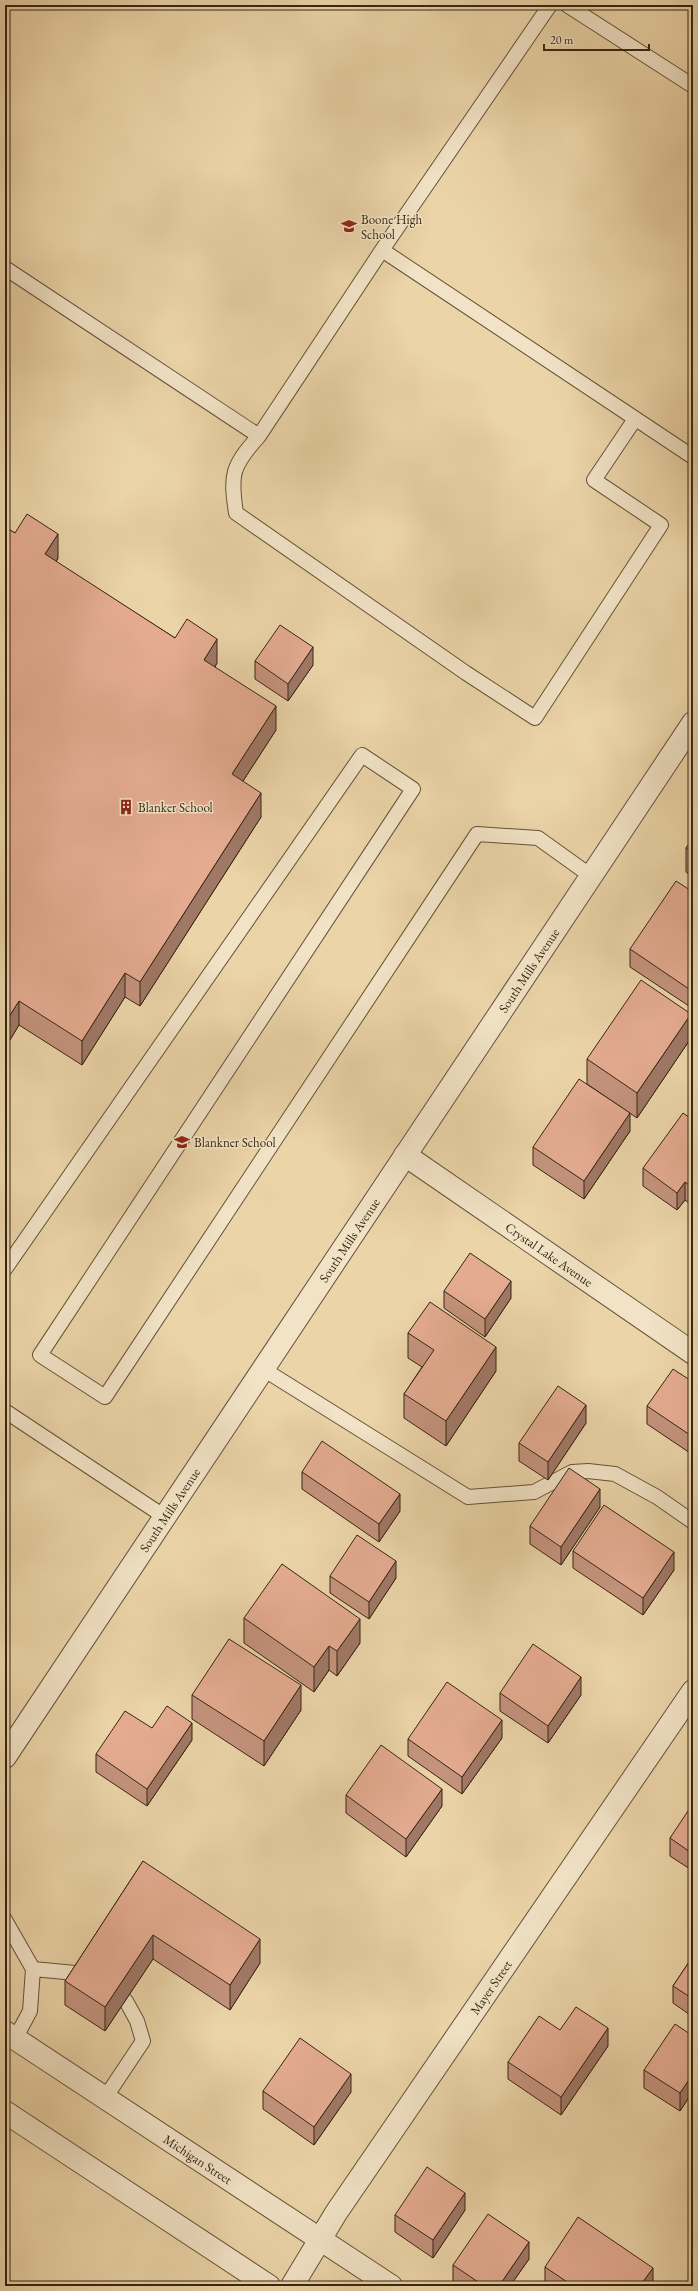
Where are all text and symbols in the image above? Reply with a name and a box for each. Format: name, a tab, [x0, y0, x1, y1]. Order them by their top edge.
scale bar	[544, 26, 649, 52]
text: 20 m	[550, 32, 574, 48]
place label: Boone High School	[361, 211, 422, 243]
school or university icon: Boone High School	[340, 217, 358, 235]
building icon: Blanker School	[117, 798, 135, 816]
place label: Blanker School	[138, 799, 213, 816]
street label: South Mills Avenue	[495, 925, 563, 1016]
school or university icon: Blankner School	[173, 1133, 191, 1151]
place label: Blankner School	[194, 1134, 276, 1151]
street label: South Mills Avenue	[315, 1195, 384, 1286]
street label: Crystal Lake Avenue	[502, 1219, 596, 1291]
street label: South Mills Avenue	[136, 1464, 204, 1556]
street label: Mayer Street	[466, 1957, 516, 2018]
street label: Michigan Street	[160, 2131, 235, 2188]

